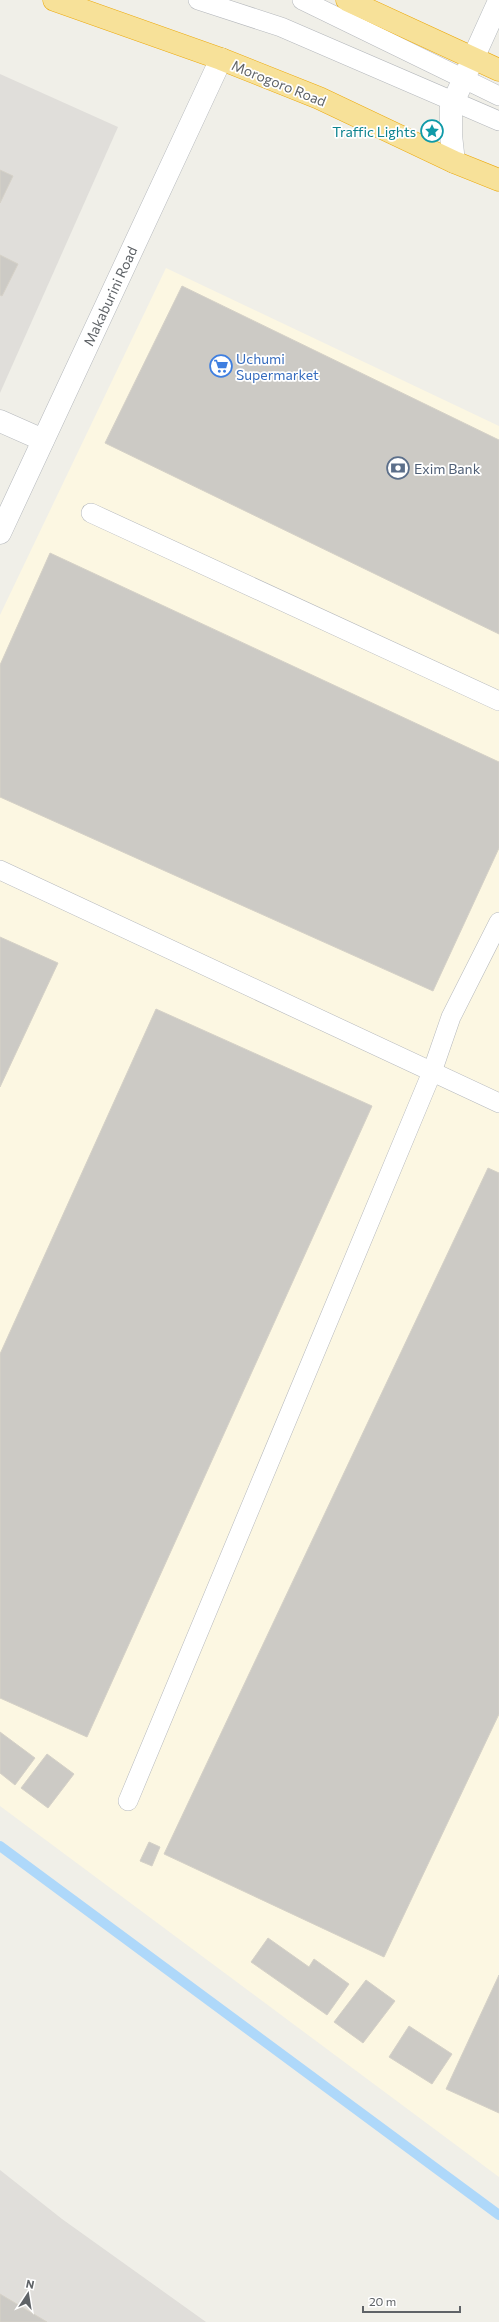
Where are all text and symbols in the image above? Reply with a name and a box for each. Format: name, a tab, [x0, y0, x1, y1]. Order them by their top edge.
street label: Morogoro Road	[229, 56, 329, 110]
place icon: Traffic Lights	[419, 118, 445, 144]
place label: Traffic Lights	[332, 123, 416, 140]
street label: Makaburini Road	[80, 244, 140, 348]
place label: Uchumi Supermarket	[236, 350, 319, 383]
supermarket icon: Uchumi Supermarket	[208, 353, 234, 379]
bank icon: Exim Bank	[385, 455, 411, 481]
place label: Exim Bank	[414, 460, 481, 477]
north arrow	[8, 2274, 48, 2314]
text: N	[25, 2277, 36, 2291]
scale bar	[363, 2288, 460, 2314]
text: 20 m	[369, 2294, 396, 2308]

